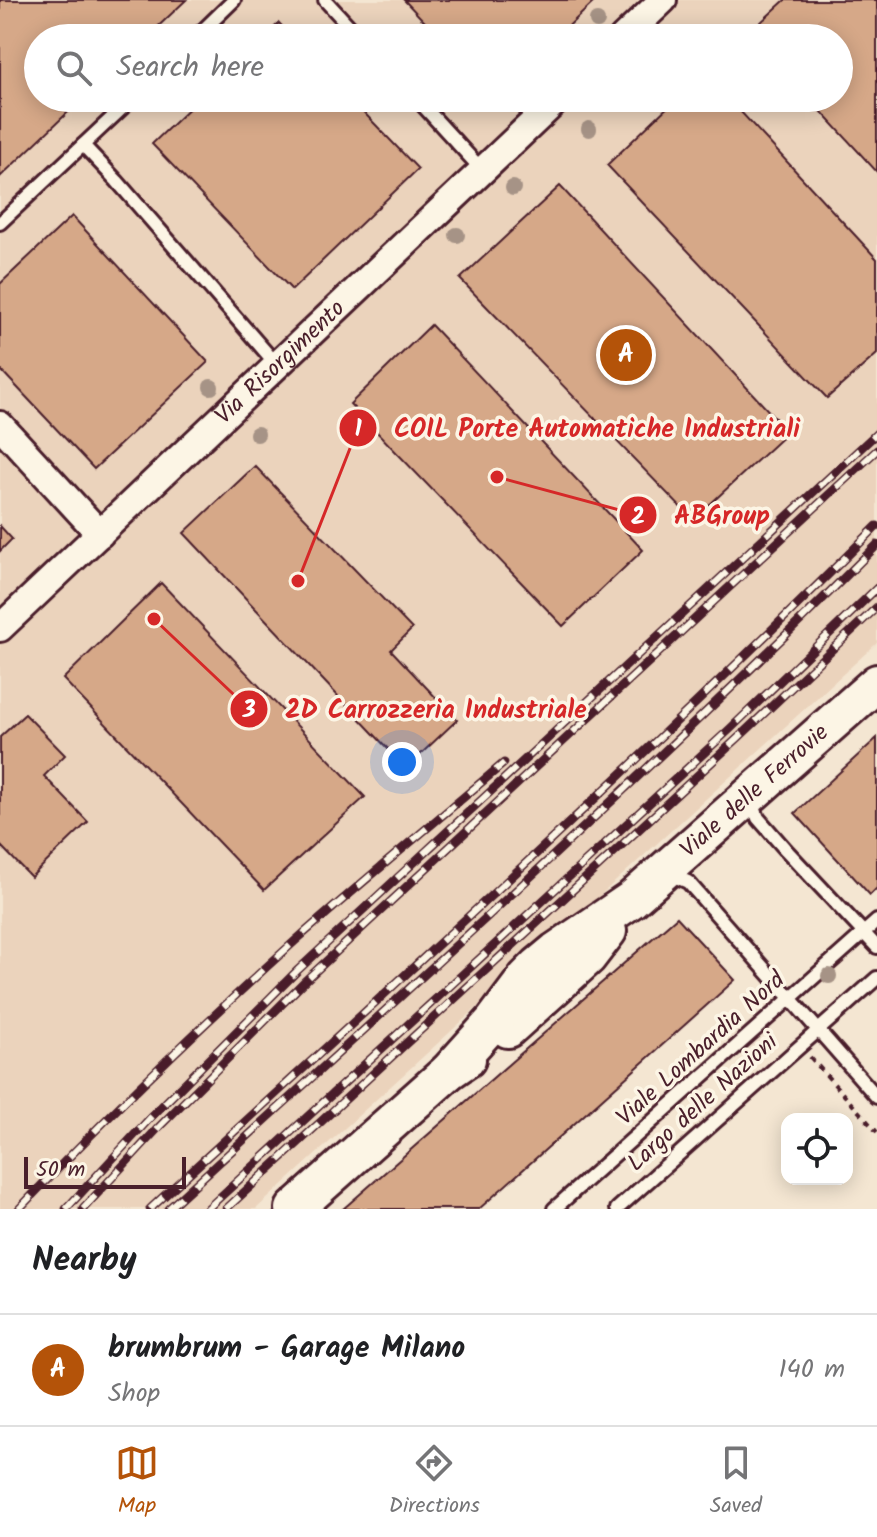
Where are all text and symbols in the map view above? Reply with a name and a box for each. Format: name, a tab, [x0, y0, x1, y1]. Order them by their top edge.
search box	[24, 24, 853, 112]
text: Search here	[116, 44, 264, 92]
icon: search	[52, 46, 96, 90]
street label: Via Risorgimento	[206, 290, 355, 434]
pin: A	[600, 325, 652, 385]
callout: COIL Porte Automatiche Industriali	[338, 403, 816, 453]
text: COIL Porte Automatiche Industriali	[394, 409, 801, 451]
text: 1	[354, 410, 362, 449]
callout: ABGroup	[618, 490, 786, 540]
text: ABGroup	[674, 496, 770, 538]
text: 2	[631, 498, 645, 537]
callout: 2D Carrozzeria Industriale	[229, 684, 603, 734]
text: 2D Carrozzeria Industriale	[285, 690, 587, 732]
text: 3	[241, 691, 256, 730]
street label: Viale delle Ferrovie	[671, 714, 838, 868]
your location	[382, 742, 422, 782]
street label: Viale Lombardia Nord	[607, 961, 795, 1136]
street label: Largo delle Nazioni	[618, 1023, 788, 1182]
map controls	[781, 1113, 853, 1185]
button: locate	[781, 1113, 853, 1185]
scale bar	[24, 1153, 186, 1189]
text: 50 m	[36, 1153, 85, 1188]
text: Nearby	[32, 1234, 137, 1288]
text: brumbrum - Garage Milano	[108, 1325, 465, 1373]
text: A	[50, 1349, 66, 1391]
text: 140 m	[778, 1349, 845, 1391]
text: Shop	[108, 1373, 160, 1415]
tab: Map	[115, 1441, 159, 1524]
tab: Directions	[389, 1441, 480, 1524]
tab: Saved	[710, 1441, 762, 1524]

